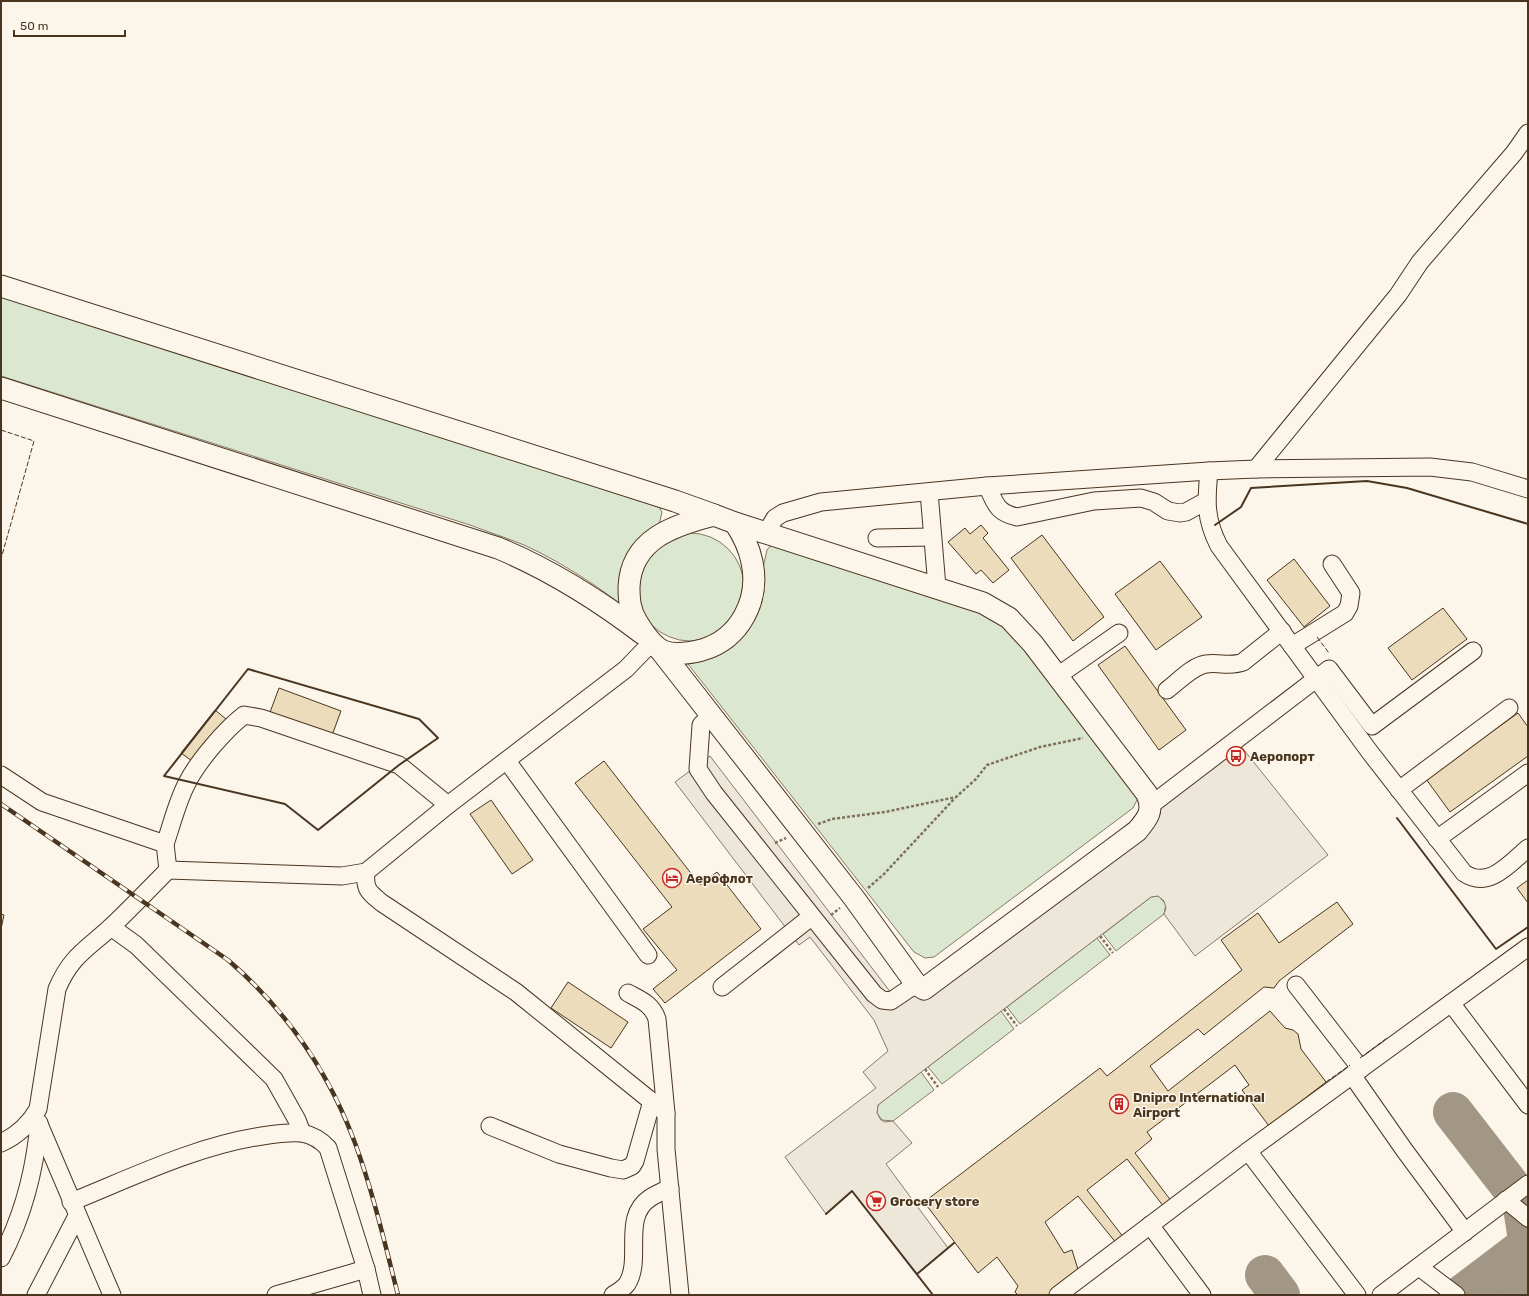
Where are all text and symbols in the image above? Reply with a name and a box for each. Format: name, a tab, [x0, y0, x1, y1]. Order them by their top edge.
scale bar	[14, 12, 125, 38]
text: 50 m	[20, 19, 48, 33]
bus stop icon: Аеропорт	[1225, 745, 1247, 767]
place label: Аеропорт	[1250, 749, 1315, 764]
hotel icon: Аерофлот	[661, 867, 683, 889]
place label: Аерофлот	[686, 871, 753, 886]
place label: Dnipro International Airport	[1133, 1090, 1265, 1120]
building icon: Dnipro International Airport	[1108, 1093, 1130, 1115]
supermarket icon: Grocery store	[865, 1190, 887, 1212]
place label: Grocery store	[890, 1194, 980, 1209]

